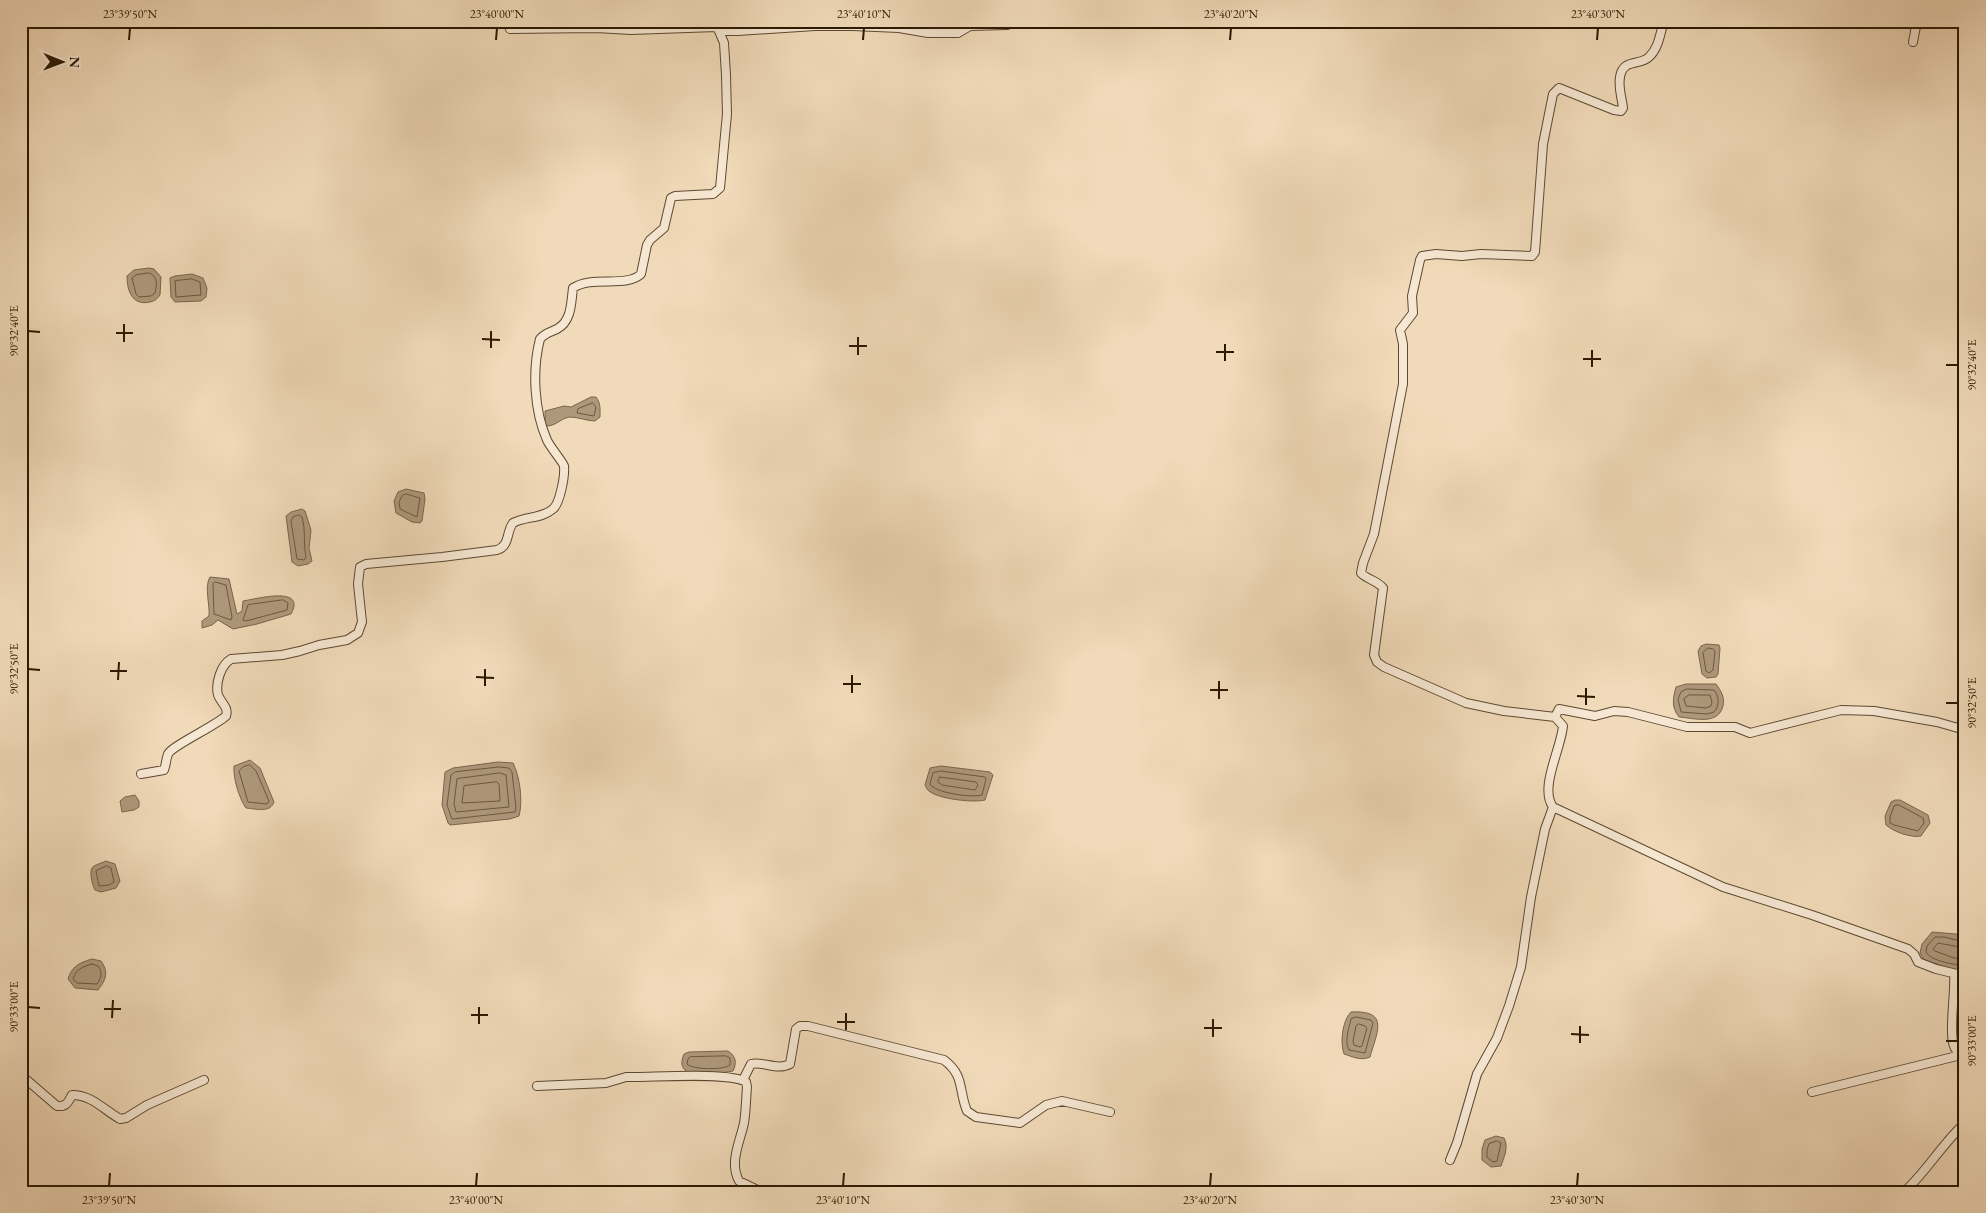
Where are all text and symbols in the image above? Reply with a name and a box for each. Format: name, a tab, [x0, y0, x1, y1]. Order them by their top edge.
text: 23°39'50"N	[103, 6, 157, 22]
text: 23°40'00"N	[470, 6, 524, 22]
text: 23°40'10"N	[837, 6, 891, 22]
text: 23°40'20"N	[1204, 6, 1258, 22]
text: 23°40'30"N	[1571, 6, 1625, 22]
north arrow	[38, 38, 88, 88]
text: N	[66, 56, 84, 69]
text: 90°32'40"E	[6, 305, 22, 357]
text: 90°32'40"E	[1964, 339, 1980, 391]
text: 90°32'50"E	[6, 643, 22, 695]
text: 90°32'50"E	[1964, 677, 1980, 729]
text: 90°33'00"E	[6, 981, 22, 1033]
text: 90°33'00"E	[1964, 1015, 1980, 1067]
text: 23°39'50"N	[82, 1192, 136, 1208]
text: 23°40'00"N	[449, 1192, 503, 1208]
text: 23°40'10"N	[816, 1192, 870, 1208]
text: 23°40'20"N	[1183, 1192, 1237, 1208]
text: 23°40'30"N	[1550, 1192, 1604, 1208]

